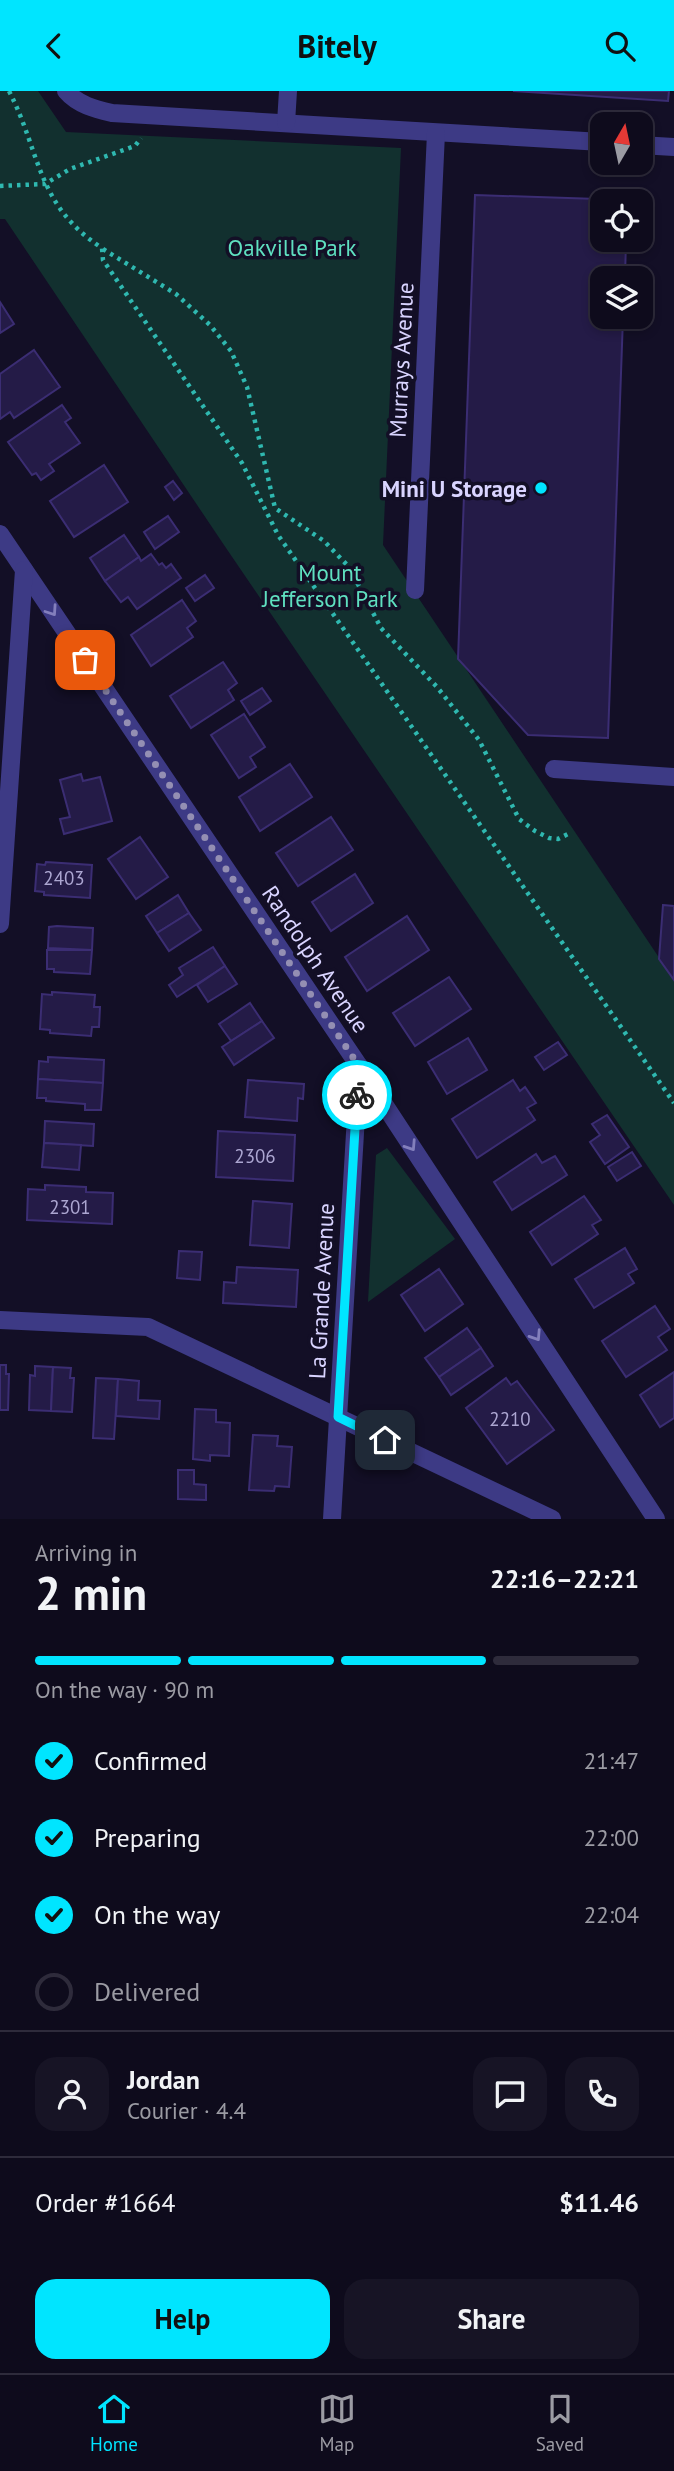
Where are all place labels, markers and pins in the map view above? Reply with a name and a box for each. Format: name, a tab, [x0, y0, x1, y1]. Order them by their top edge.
place label: Mini U Storage	[382, 474, 527, 503]
marker: Mini U Storage	[533, 480, 549, 496]
pin	[55, 630, 115, 690]
pin	[355, 1410, 415, 1470]

